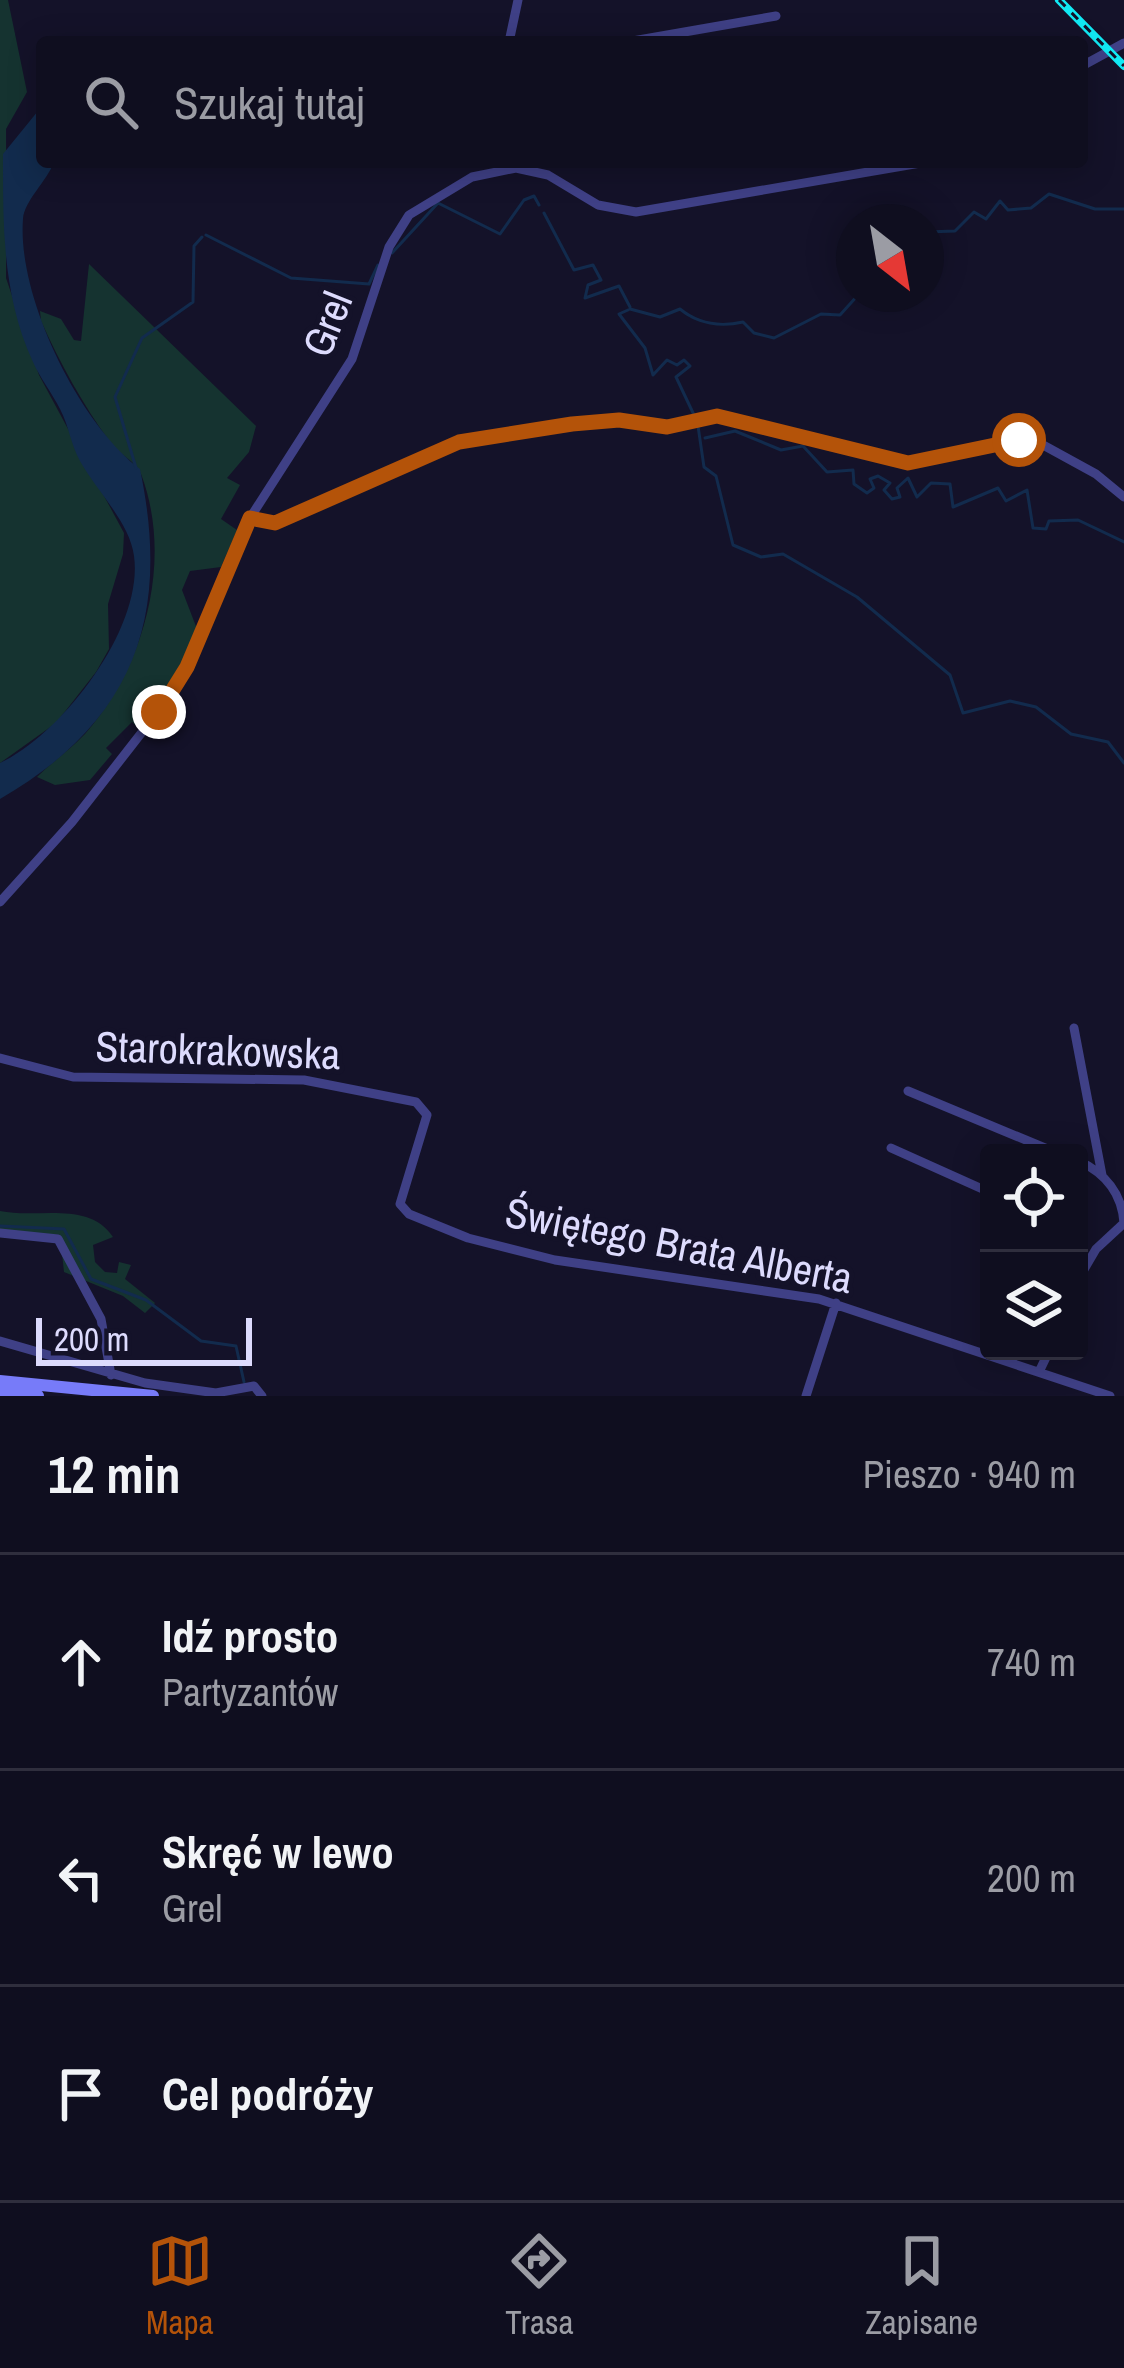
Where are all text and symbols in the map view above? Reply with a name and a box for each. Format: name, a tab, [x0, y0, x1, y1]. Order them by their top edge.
search box	[36, 36, 1088, 168]
icon: search	[78, 69, 144, 135]
text: Szukaj tutaj	[174, 72, 365, 133]
north arrow	[836, 204, 944, 312]
street label: Grel	[289, 283, 365, 365]
route start	[992, 413, 1046, 467]
route end	[132, 685, 186, 739]
street label: Starokrakowska	[95, 1018, 341, 1082]
map controls	[980, 1144, 1088, 1360]
button: locate	[980, 1144, 1088, 1252]
street label: Świętego Brata Alberta	[501, 1184, 857, 1306]
button: layers	[980, 1252, 1088, 1360]
scale bar	[36, 1312, 252, 1365]
text: 200 m	[54, 1317, 129, 1361]
text: 12 min	[48, 1440, 181, 1509]
text: Pieszo · 940 m	[863, 1448, 1076, 1500]
text: Idź prosto	[162, 1605, 338, 1666]
icon: ahead	[48, 1629, 114, 1695]
text: 740 m	[987, 1636, 1076, 1688]
text: Partyzantów	[162, 1666, 338, 1718]
text: Skręć w lewo	[162, 1821, 394, 1882]
icon: left	[48, 1845, 114, 1911]
text: 200 m	[987, 1852, 1076, 1904]
text: Grel	[162, 1882, 222, 1934]
icon: arrive	[48, 2061, 114, 2127]
text: Cel podróży	[162, 2063, 373, 2124]
tab: Mapa	[146, 2228, 214, 2344]
tab: Trasa	[505, 2228, 574, 2344]
tab: Zapisane	[865, 2228, 978, 2344]

